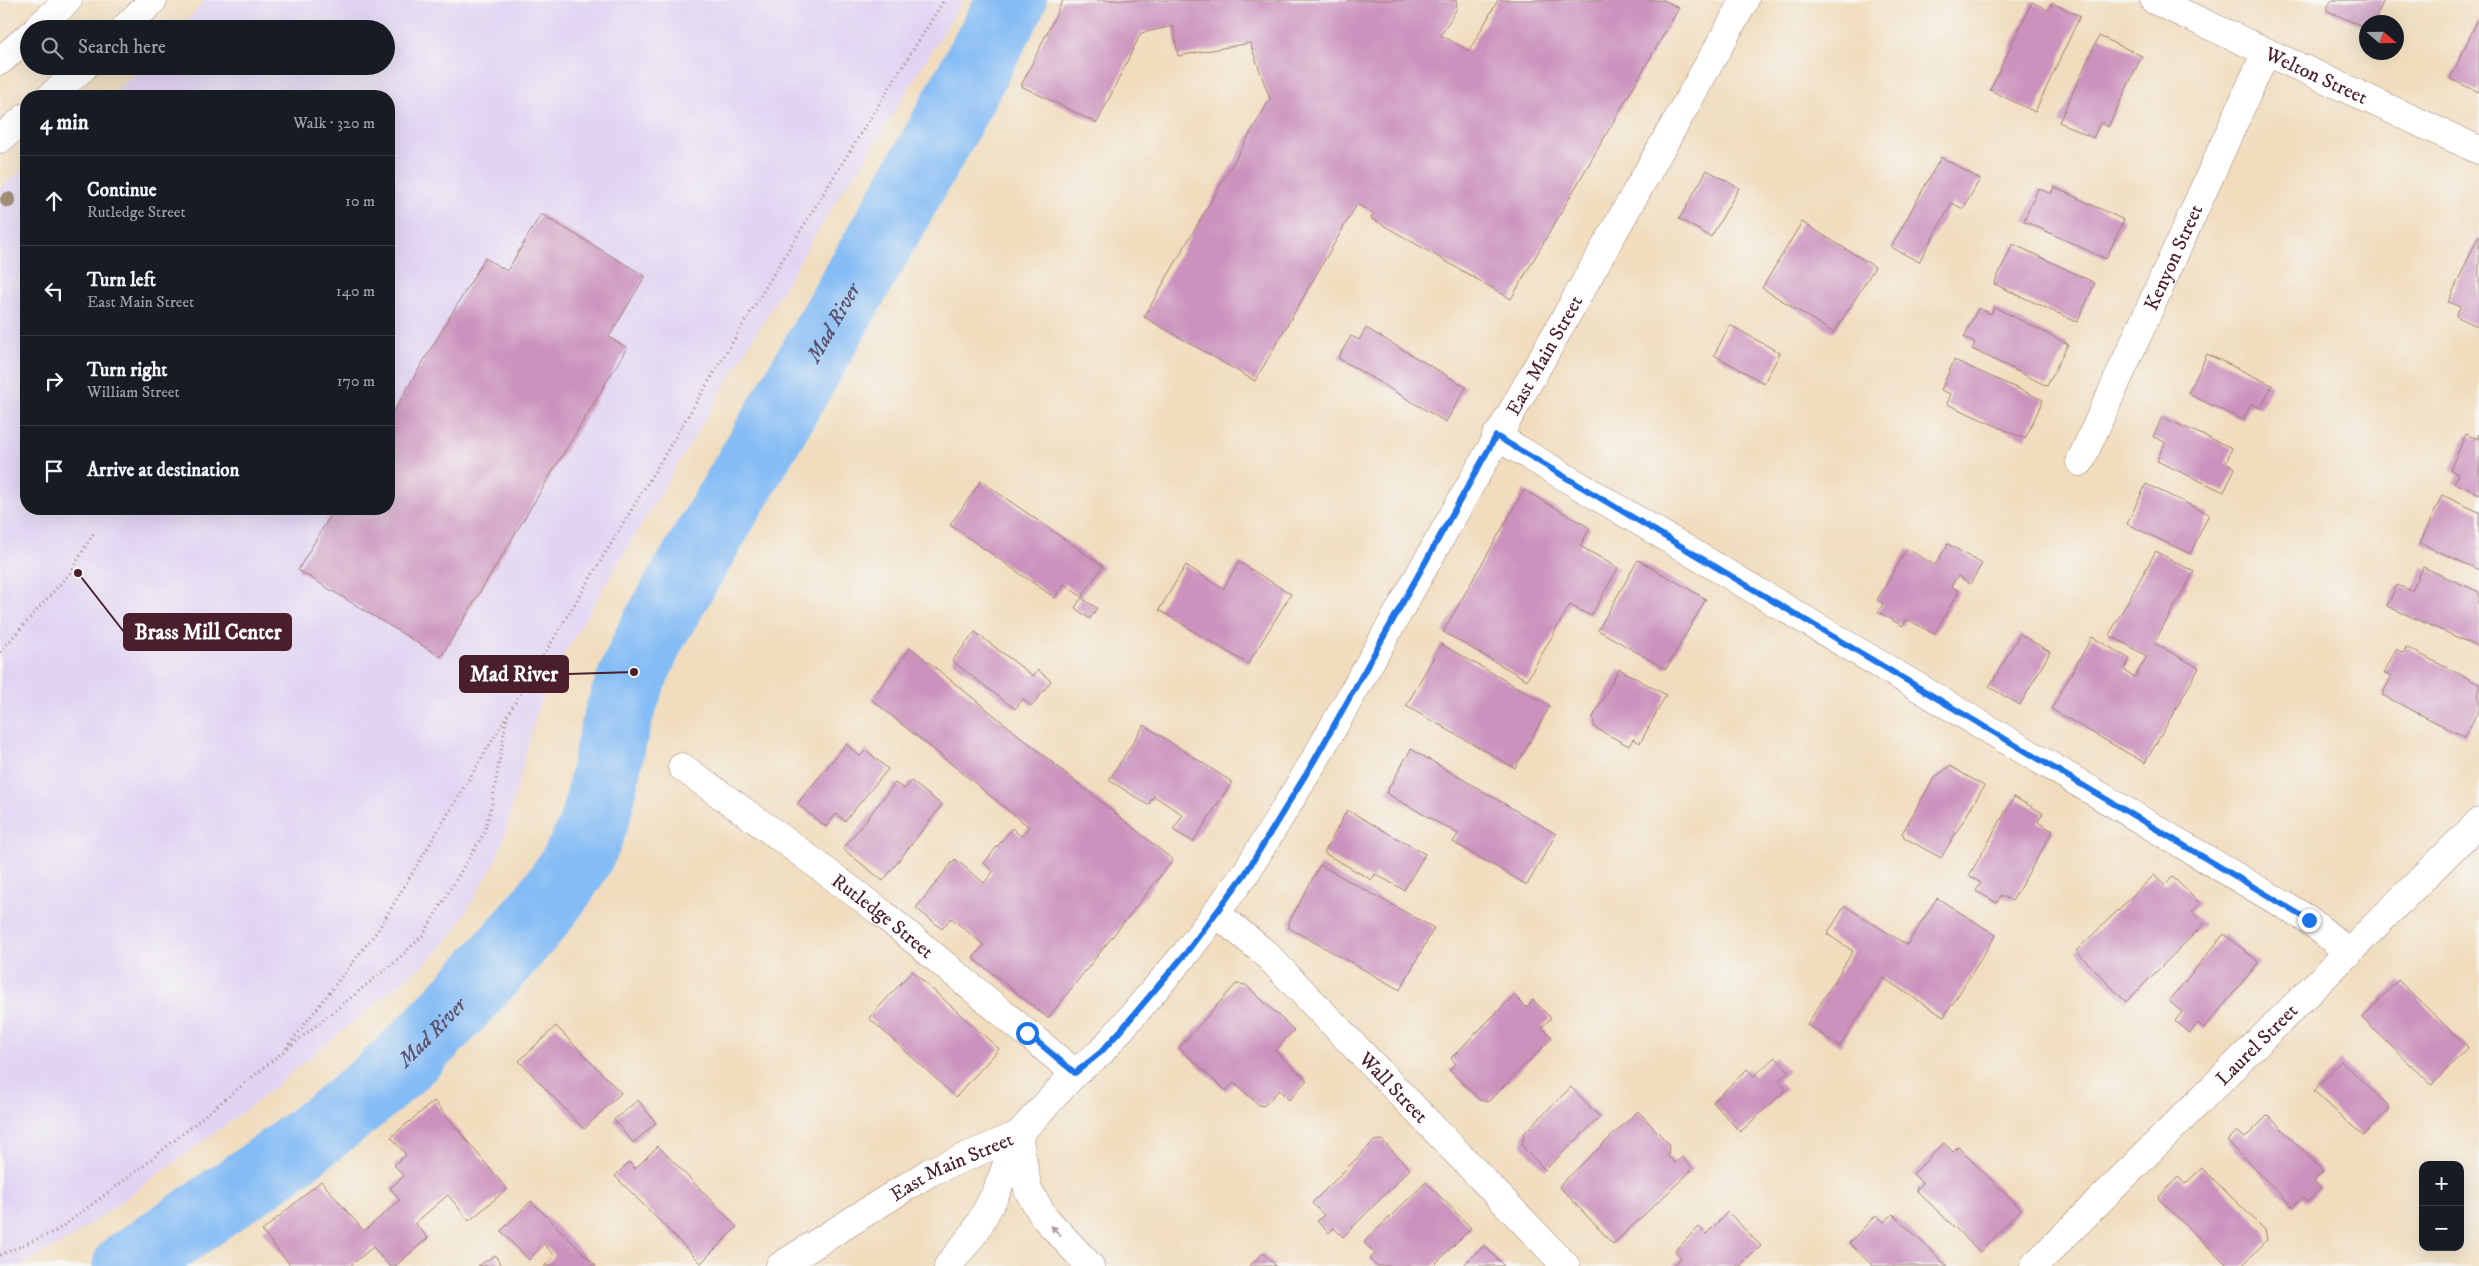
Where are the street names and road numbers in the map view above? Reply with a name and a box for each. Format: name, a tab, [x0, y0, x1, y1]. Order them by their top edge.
street label: Welton Street	[2260, 42, 2371, 111]
street label: Kenyon Street	[2139, 201, 2209, 315]
street label: East Main Street	[1501, 291, 1589, 420]
street label: Rutledge Street	[826, 869, 938, 965]
street label: Laurel Street	[2211, 999, 2304, 1092]
street label: Wall Street	[1352, 1047, 1433, 1129]
street label: East Main Street	[886, 1127, 1017, 1208]

